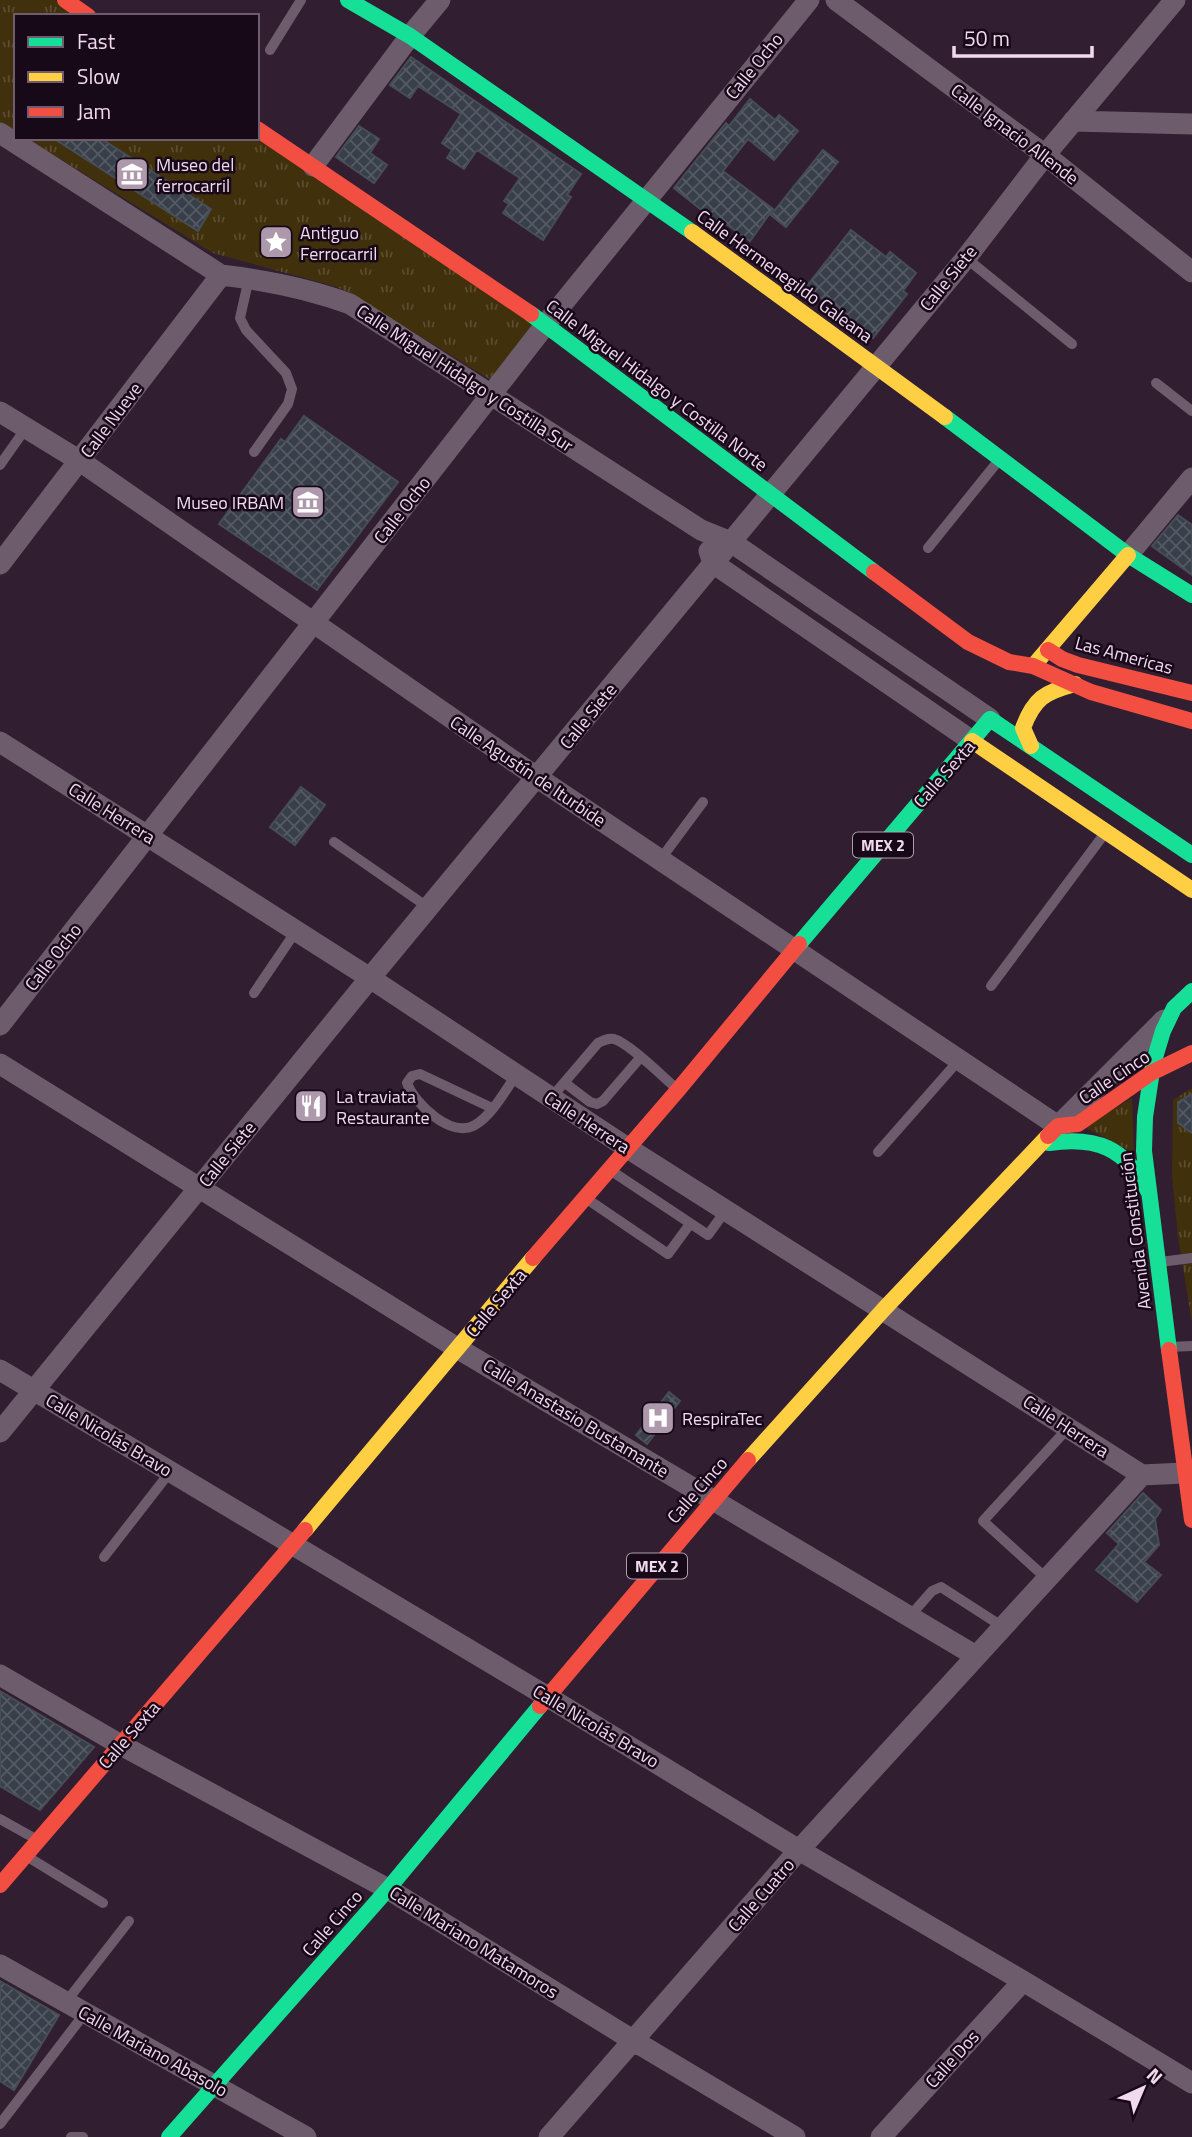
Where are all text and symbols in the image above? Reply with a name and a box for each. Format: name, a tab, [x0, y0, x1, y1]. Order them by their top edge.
legend	[14, 14, 259, 140]
scale bar	[954, 14, 1092, 58]
text: 50 m	[964, 22, 1010, 54]
text: Fast	[77, 25, 116, 57]
street label: Calle Ocho	[719, 27, 789, 105]
text: Slow	[77, 60, 120, 92]
street label: Calle Ignacio Allende	[945, 77, 1085, 191]
text: Jam	[77, 95, 111, 127]
place label: Museo del ferrocarril	[156, 151, 234, 199]
museum icon: Museo del ferrocarril	[113, 155, 151, 193]
street label: Calle Hermenegildo Galeana	[691, 203, 879, 349]
place label: Antiguo Ferrocarril	[300, 219, 377, 267]
place icon: Antiguo Ferrocarril	[257, 223, 295, 261]
street label: Calle Siete	[913, 239, 983, 317]
street label: Calle Miguel Hidalgo y Costilla Norte	[540, 292, 774, 478]
street label: Calle Miguel Hidalgo y Costilla Sur	[351, 298, 579, 458]
street label: Calle Nueve	[74, 377, 148, 463]
street label: Calle Ocho	[367, 471, 437, 549]
museum icon: Museo IRBAM	[289, 483, 327, 521]
place label: Museo IRBAM	[176, 489, 284, 516]
street label: Las Americas	[1072, 629, 1176, 681]
street label: Calle Siete	[553, 677, 623, 755]
street label: Calle Agustín de Iturbide	[445, 709, 611, 833]
street label: Calle Sexta	[907, 734, 981, 814]
street label: Calle Herrera	[63, 776, 161, 850]
road number: MEX 2	[853, 832, 913, 858]
street label: Calle Ocho	[18, 918, 88, 996]
street label: Calle Cinco	[1073, 1043, 1155, 1111]
place label: La traviata Restaurante	[336, 1083, 430, 1131]
street label: Calle Herrera	[539, 1084, 635, 1160]
restaurant icon: La traviata Restaurante	[292, 1087, 330, 1125]
street label: Calle Siete	[192, 1115, 262, 1193]
street label: Avenida Constitución	[1112, 1151, 1158, 1311]
street label: Calle Sexta	[459, 1263, 533, 1343]
street label: Calle Anastasio Bustamante	[478, 1352, 674, 1484]
street label: Calle Nicolás Bravo	[41, 1387, 177, 1483]
street label: Calle Herrera	[1018, 1388, 1114, 1464]
hospital icon: RespiraTec	[639, 1399, 677, 1437]
place label: RespiraTec	[682, 1405, 763, 1432]
street label: Calle Cinco	[660, 1451, 734, 1529]
road number: MEX 2	[627, 1554, 687, 1578]
street label: Calle Nicolás Bravo	[528, 1678, 664, 1774]
street label: Calle Sexta	[92, 1695, 166, 1775]
street label: Calle Cuatro	[721, 1852, 801, 1938]
street label: Calle Mariano Matamoros	[384, 1879, 564, 2005]
street label: Calle Cinco	[295, 1884, 369, 1962]
street label: Calle Mariano Abasolo	[73, 1999, 233, 2103]
street label: Calle Dos	[919, 2024, 985, 2094]
north arrow	[1108, 2053, 1178, 2123]
text: N	[1140, 2060, 1170, 2090]

